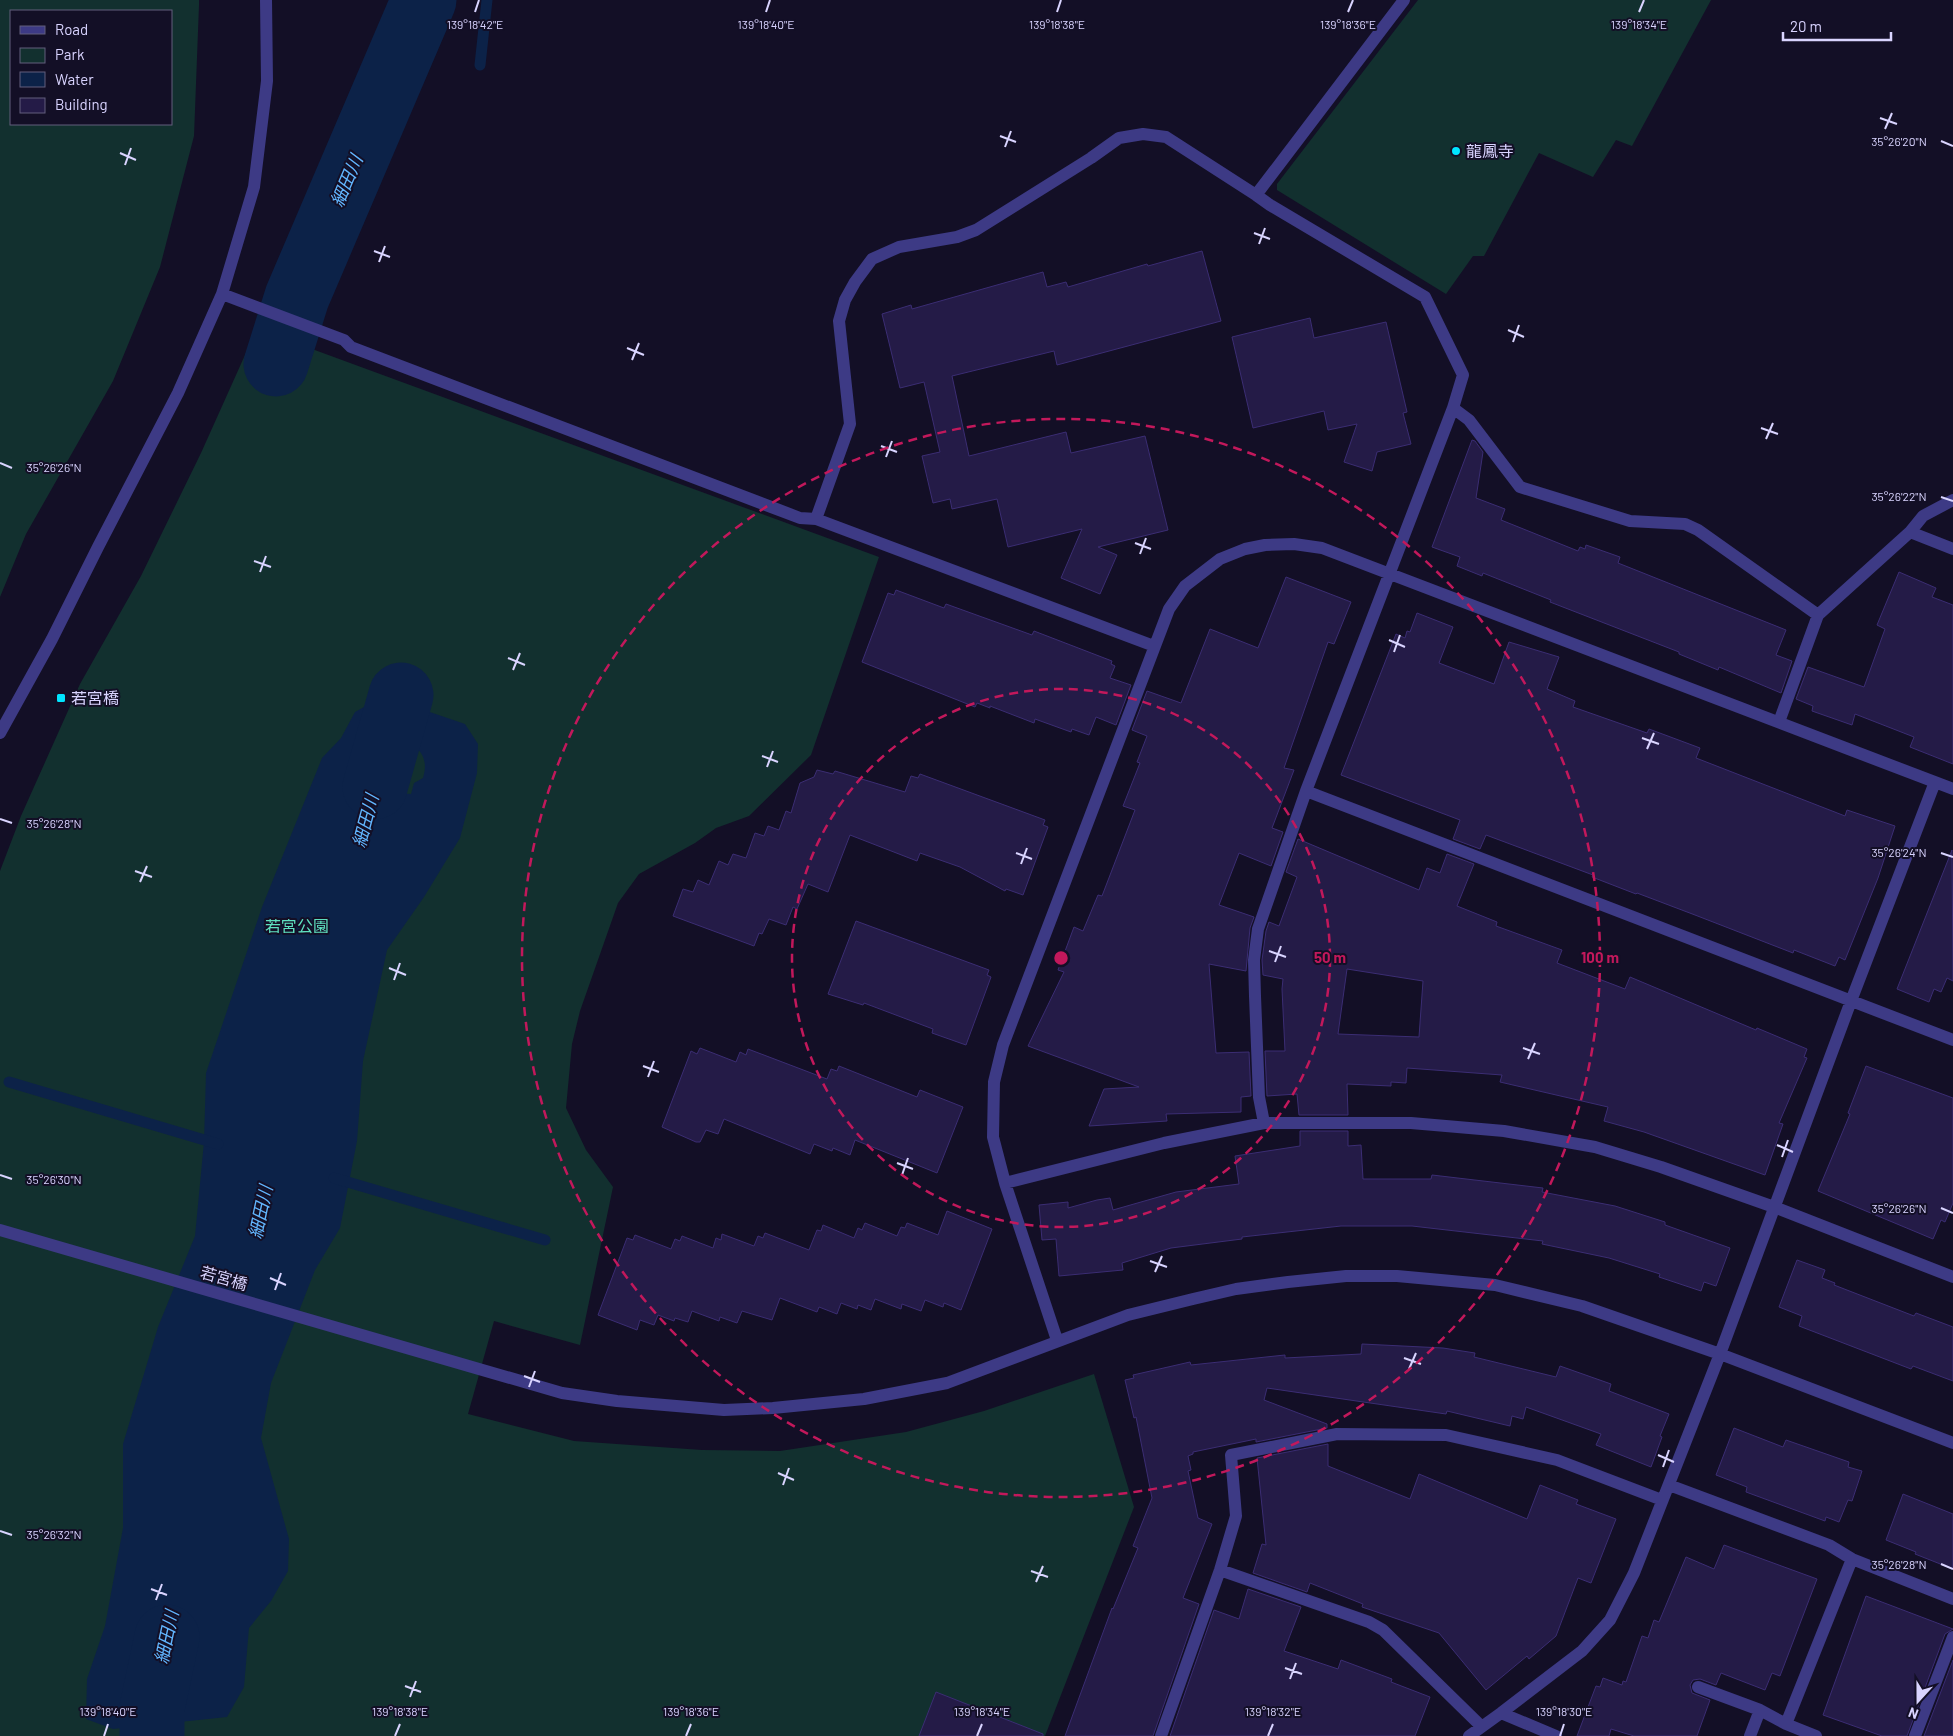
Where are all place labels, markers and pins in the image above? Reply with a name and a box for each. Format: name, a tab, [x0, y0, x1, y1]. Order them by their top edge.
place label: 龍鳳寺	[1466, 141, 1514, 160]
marker: 龍鳳寺	[1450, 145, 1462, 157]
place label: 若宮橋	[71, 688, 119, 707]
marker: 若宮橋	[55, 692, 67, 704]
centre of rings	[1052, 949, 1070, 967]

